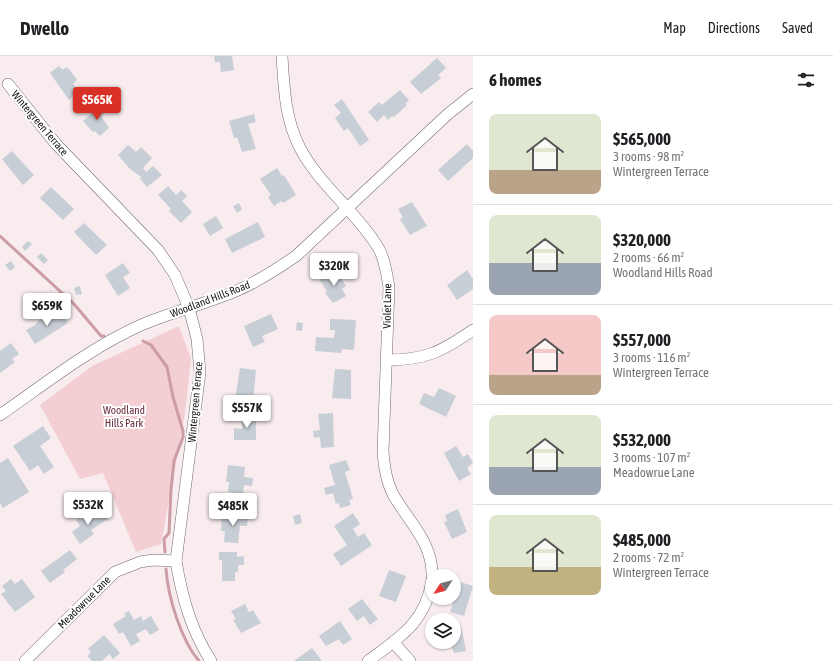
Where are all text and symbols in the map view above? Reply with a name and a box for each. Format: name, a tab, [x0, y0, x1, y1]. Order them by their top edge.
text: Dwello	[20, 17, 69, 39]
text: Map	[663, 20, 686, 36]
text: Directions	[708, 20, 760, 36]
text: Saved	[782, 20, 813, 36]
icon: filters	[795, 69, 817, 91]
text: 6 homes	[489, 70, 542, 90]
pin: $565K	[69, 87, 125, 121]
street label: Wintergreen Terrace	[9, 88, 71, 158]
text: $565K	[82, 92, 112, 107]
text: $565,000	[613, 129, 671, 149]
icon: home	[521, 130, 569, 178]
text: 3 rooms · 98 m²	[613, 149, 684, 164]
text: Wintergreen Terrace	[613, 164, 709, 179]
text: $320,000	[613, 230, 671, 250]
icon: home	[521, 231, 569, 279]
text: 2 rooms · 66 m²	[613, 250, 684, 265]
pin: $320K	[306, 253, 362, 287]
text: $320K	[319, 258, 349, 273]
text: Woodland Hills Road	[613, 265, 713, 280]
street label: Woodland Hills Road	[168, 278, 252, 320]
street label: Violet Lane	[381, 283, 393, 329]
pin: $659K	[19, 293, 75, 327]
text: $659K	[32, 298, 62, 313]
text: $557,000	[613, 330, 671, 350]
icon: home	[521, 331, 569, 379]
text: 3 rooms · 116 m²	[613, 350, 690, 365]
street label: Wintergreen Terrace	[185, 361, 205, 443]
text: Wintergreen Terrace	[613, 365, 709, 380]
pin: $557K	[219, 395, 275, 429]
text: $557K	[232, 400, 262, 415]
park label: Woodland Hills Park	[103, 404, 145, 429]
text: $532,000	[613, 430, 671, 450]
icon: home	[521, 431, 569, 479]
text: 3 rooms · 107 m²	[613, 450, 690, 465]
text: Meadowrue Lane	[613, 465, 695, 480]
pin: $532K	[60, 492, 116, 526]
pin: $485K	[205, 493, 261, 527]
text: $532K	[73, 497, 103, 512]
text: $485K	[218, 498, 248, 513]
text: $485,000	[613, 530, 671, 550]
icon: home	[521, 531, 569, 579]
text: 2 rooms · 72 m²	[613, 550, 684, 565]
text: Wintergreen Terrace	[613, 565, 709, 580]
north arrow	[425, 569, 461, 605]
map controls	[425, 569, 461, 649]
street label: Meadowrue Lane	[55, 573, 113, 631]
button: layers	[425, 613, 461, 649]

